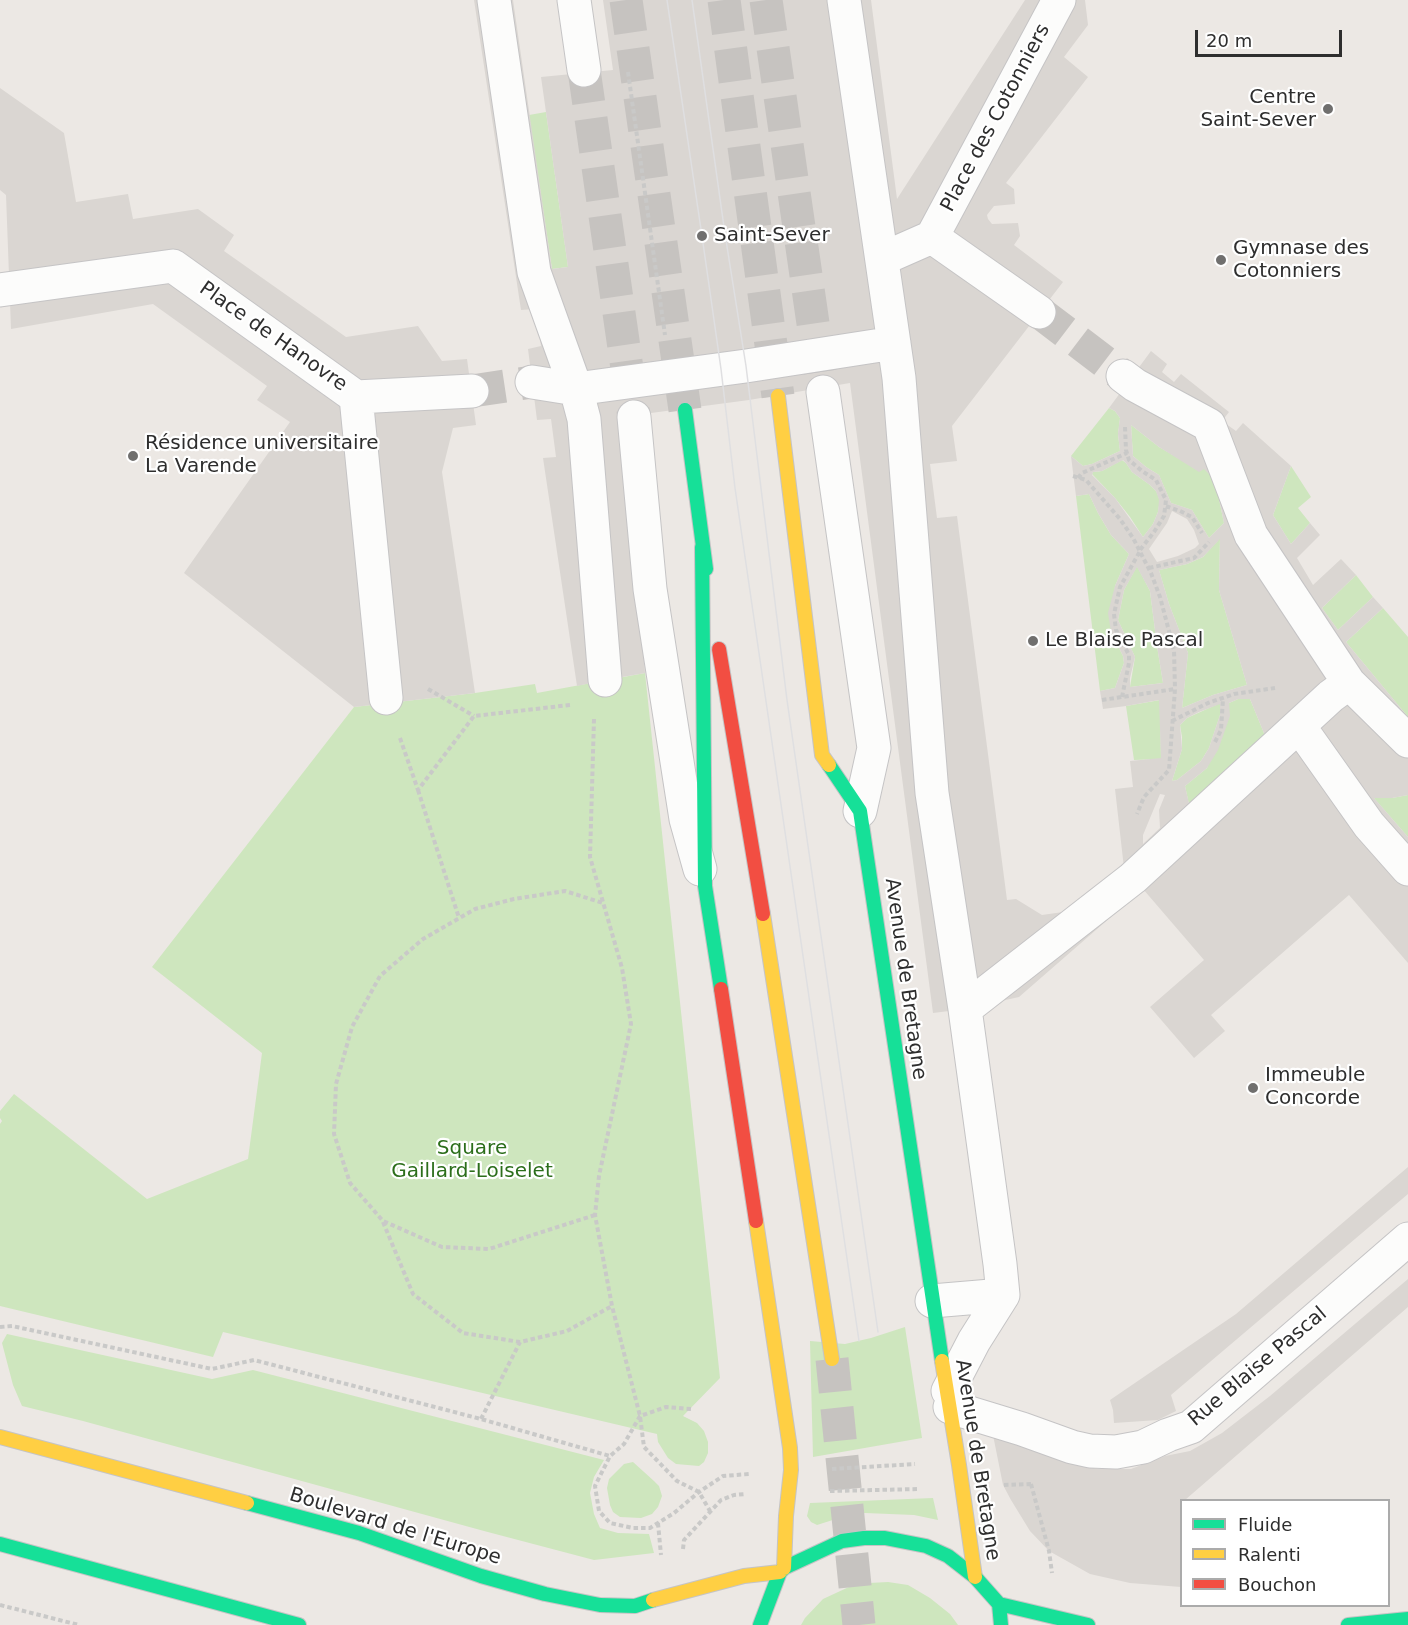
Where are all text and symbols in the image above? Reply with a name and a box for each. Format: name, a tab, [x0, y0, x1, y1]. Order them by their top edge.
scale bar	[1198, 18, 1345, 56]
street label: Place des Cotonniers	[936, 20, 1056, 216]
text: 20 m	[1206, 30, 1252, 51]
place label: Centre Saint-Sever	[1200, 86, 1316, 133]
marker: Centre Saint-Sever	[1321, 102, 1335, 116]
place label: Saint-Sever	[714, 224, 830, 248]
marker: Saint-Sever	[695, 229, 709, 243]
place label: Gymnase des Cotonniers	[1233, 237, 1369, 284]
marker: Gymnase des Cotonniers	[1214, 253, 1228, 267]
street label: Place de Hanovre	[194, 277, 352, 397]
place label: Résidence universitaire La Varende	[145, 432, 379, 479]
marker: Résidence universitaire La Varende	[126, 449, 140, 463]
place label: Le Blaise Pascal	[1045, 629, 1203, 653]
marker: Le Blaise Pascal	[1026, 634, 1040, 648]
street label: Avenue de Bretagne	[879, 877, 931, 1081]
place label: Immeuble Concorde	[1265, 1064, 1365, 1111]
marker: Immeuble Concorde	[1246, 1081, 1260, 1095]
park label: Square Gaillard-Loiselet	[391, 1137, 553, 1184]
street label: Rue Blaise Pascal	[1184, 1302, 1332, 1432]
street label: Avenue de Bretagne	[949, 1358, 1005, 1562]
street label: Boulevard de l'Europe	[286, 1483, 504, 1571]
legend	[1180, 1499, 1390, 1607]
text: Fluide	[1238, 1514, 1292, 1535]
text: Ralenti	[1238, 1544, 1301, 1565]
text: Bouchon	[1238, 1574, 1317, 1595]

